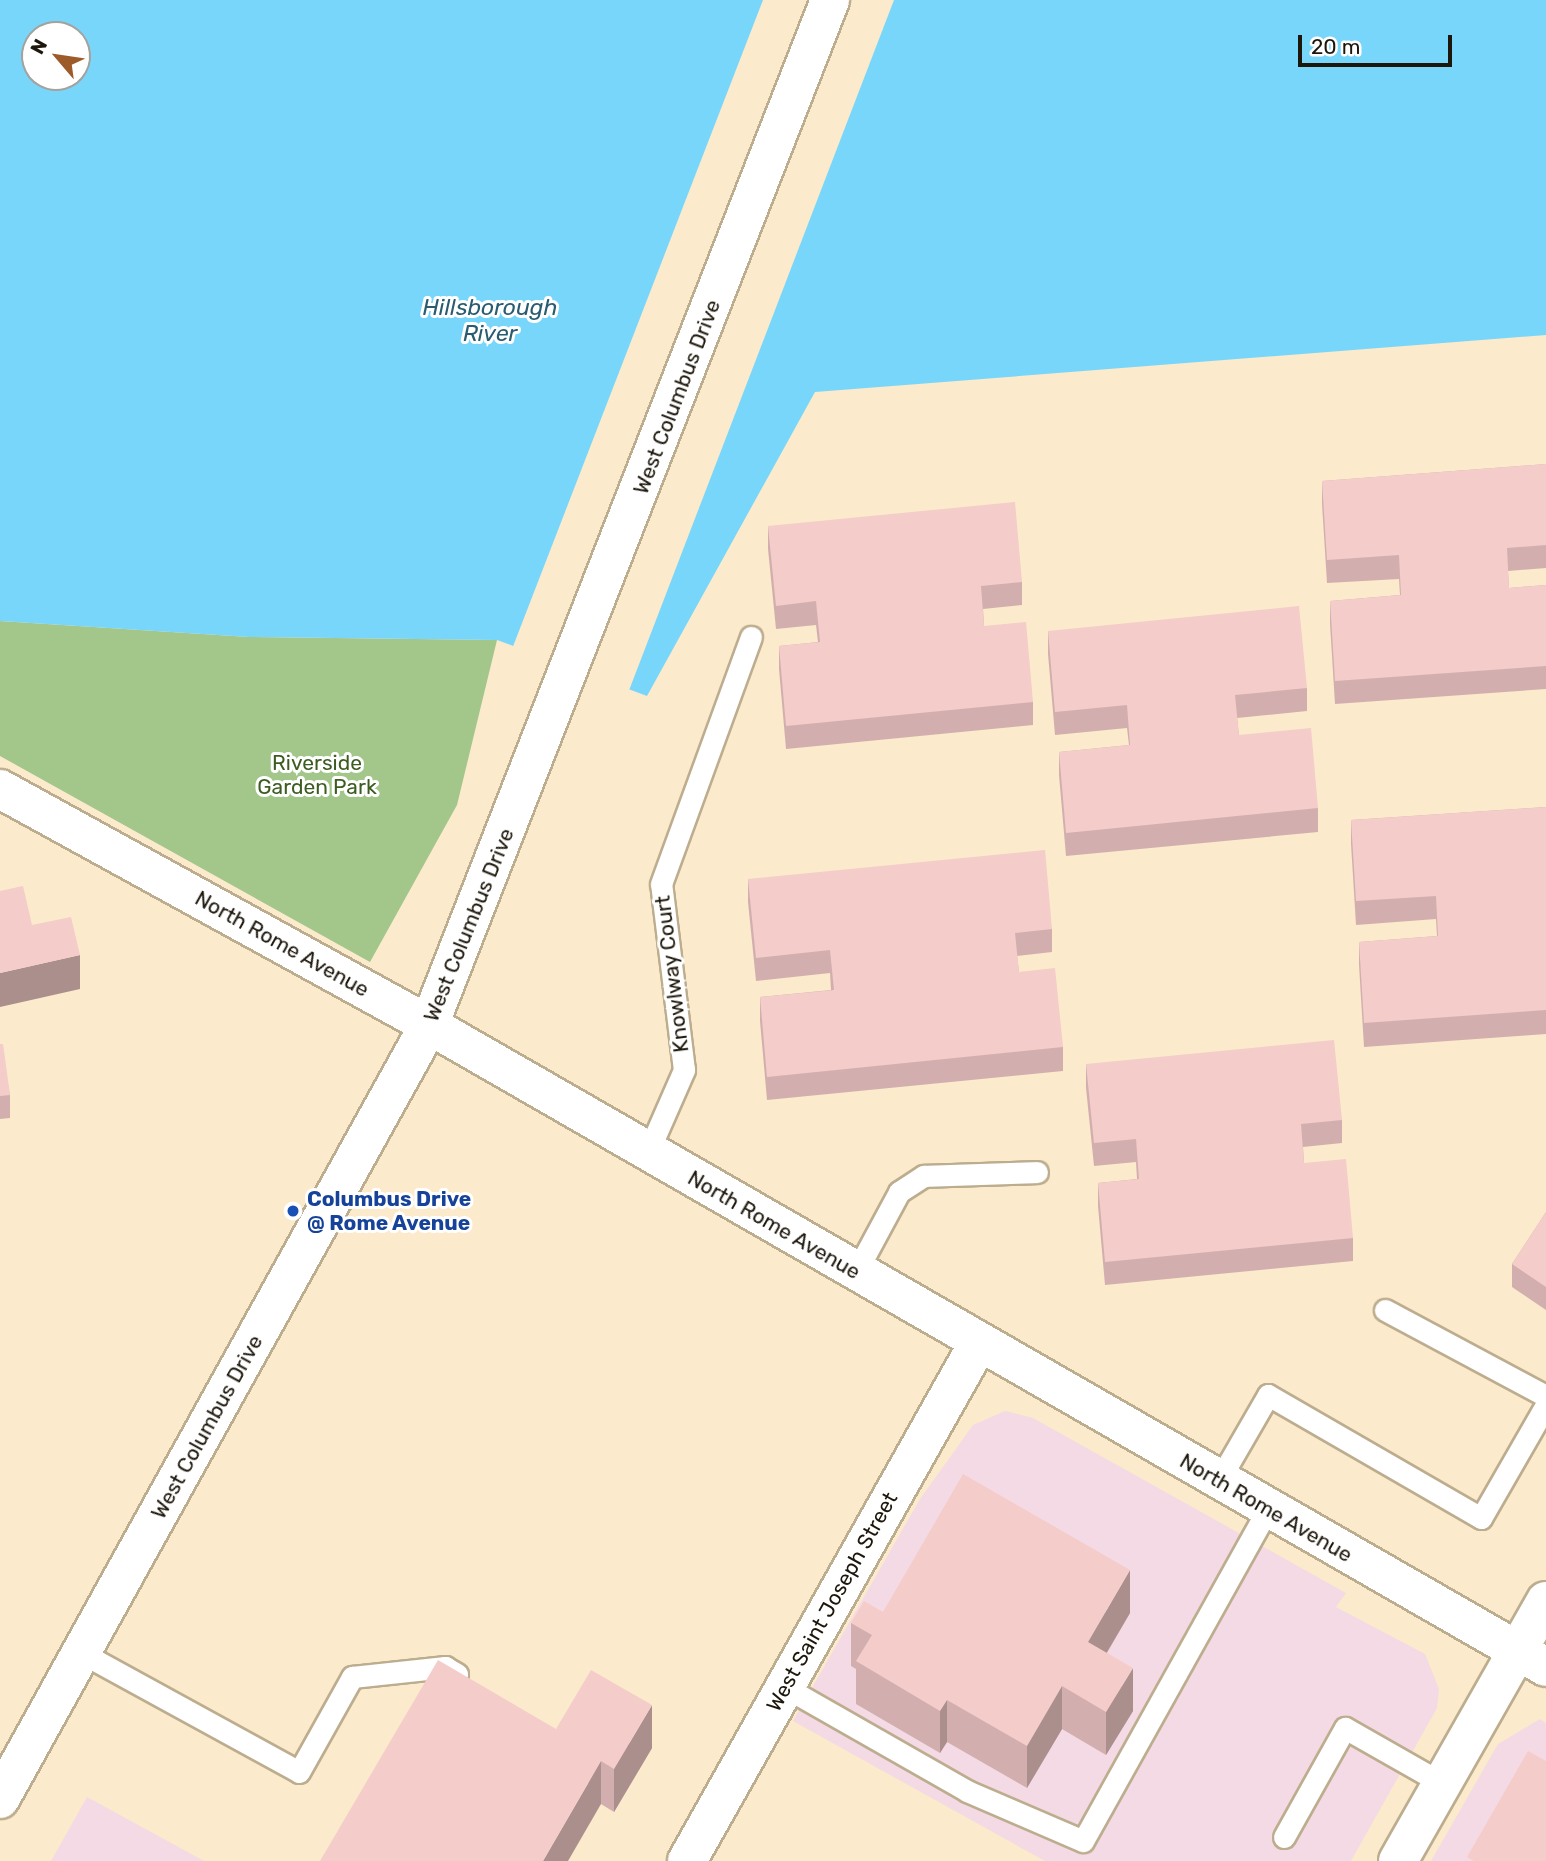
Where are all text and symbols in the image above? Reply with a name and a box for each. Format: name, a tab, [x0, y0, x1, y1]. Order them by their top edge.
north arrow	[21, 21, 91, 91]
scale bar	[1301, 21, 1455, 65]
text: 20 m	[1311, 34, 1360, 59]
text: N	[26, 35, 52, 58]
water label: Hillsborough River	[422, 293, 558, 347]
street label: West Columbus Drive	[628, 296, 726, 498]
park label: Riverside Garden Park	[257, 750, 377, 800]
street label: West Columbus Drive	[419, 825, 519, 1025]
street label: North Rome Avenue	[190, 886, 374, 1002]
street label: Knowlway Court	[650, 894, 694, 1054]
street label: North Rome Avenue	[683, 1165, 865, 1285]
place label: Columbus Drive @ Rome Avenue	[307, 1186, 471, 1236]
marker: Columbus Drive @ Rome Avenue	[285, 1203, 301, 1219]
street label: West Columbus Drive	[146, 1331, 268, 1523]
street label: North Rome Avenue	[1175, 1448, 1357, 1568]
street label: West Saint Joseph Street	[761, 1488, 903, 1716]

